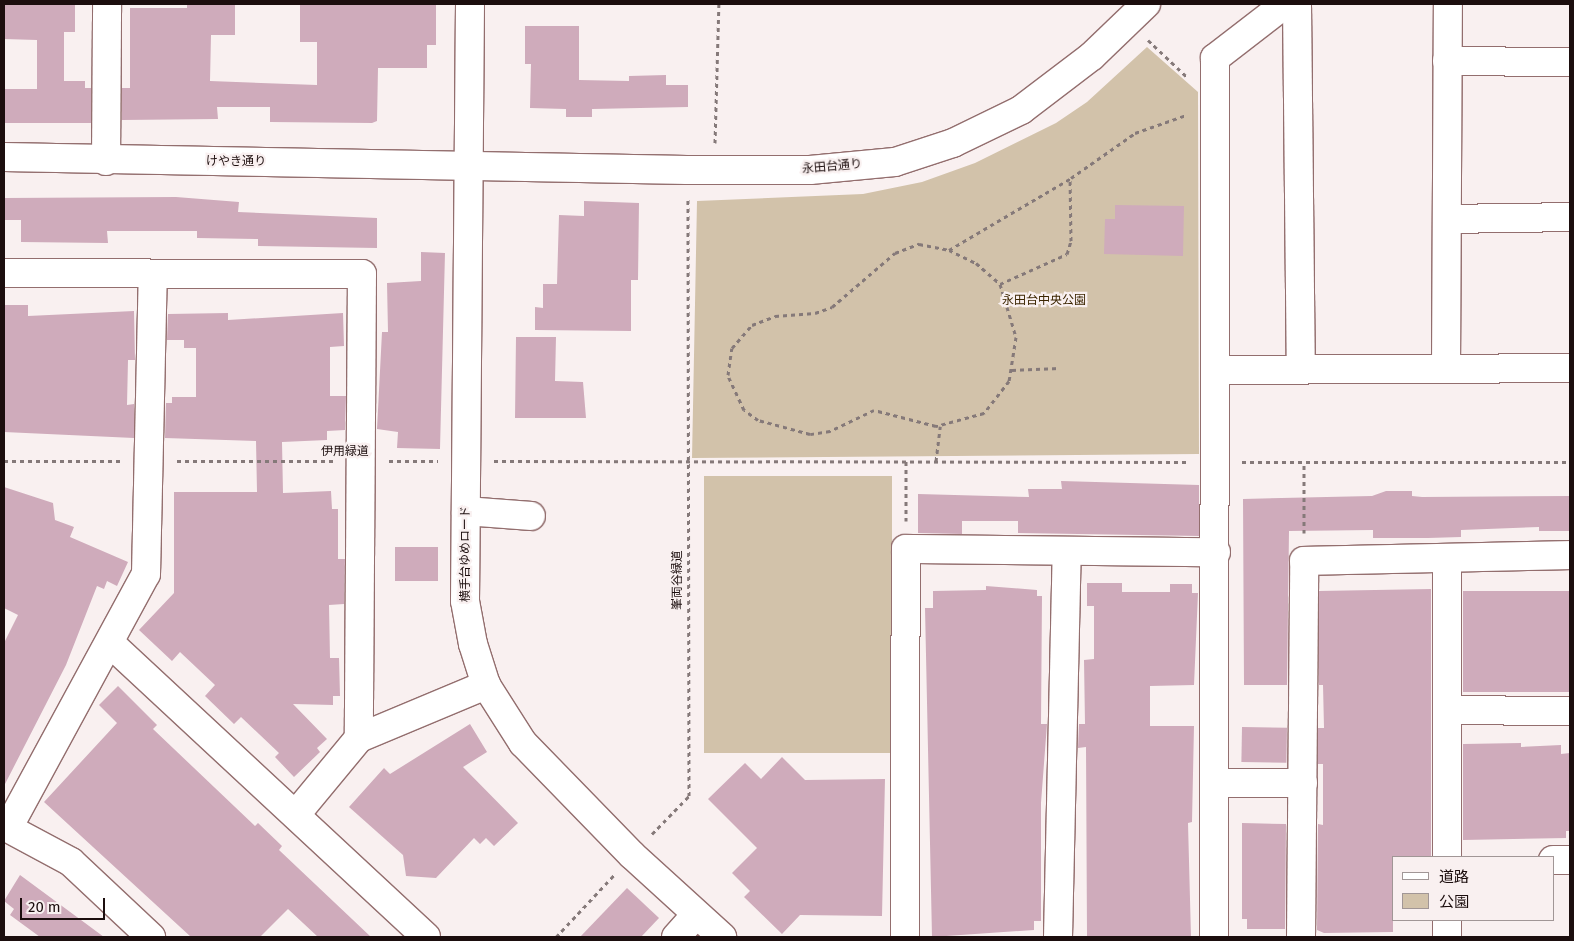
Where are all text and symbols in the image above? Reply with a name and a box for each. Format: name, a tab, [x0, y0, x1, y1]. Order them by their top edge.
street label: けやき通り	[206, 155, 266, 169]
street label: 永田台通り	[801, 157, 863, 177]
park label: 永田台中央公園	[1002, 294, 1086, 308]
street label: 伊用緑道	[321, 445, 369, 459]
street label: 横手台ゆめロード	[459, 506, 473, 602]
street label: 峯両谷緑道	[671, 550, 685, 610]
legend	[1392, 856, 1554, 921]
text: 道路	[1439, 868, 1469, 886]
scale bar	[22, 888, 108, 920]
text: 公園	[1439, 893, 1469, 911]
text: 20 m	[28, 898, 61, 916]

